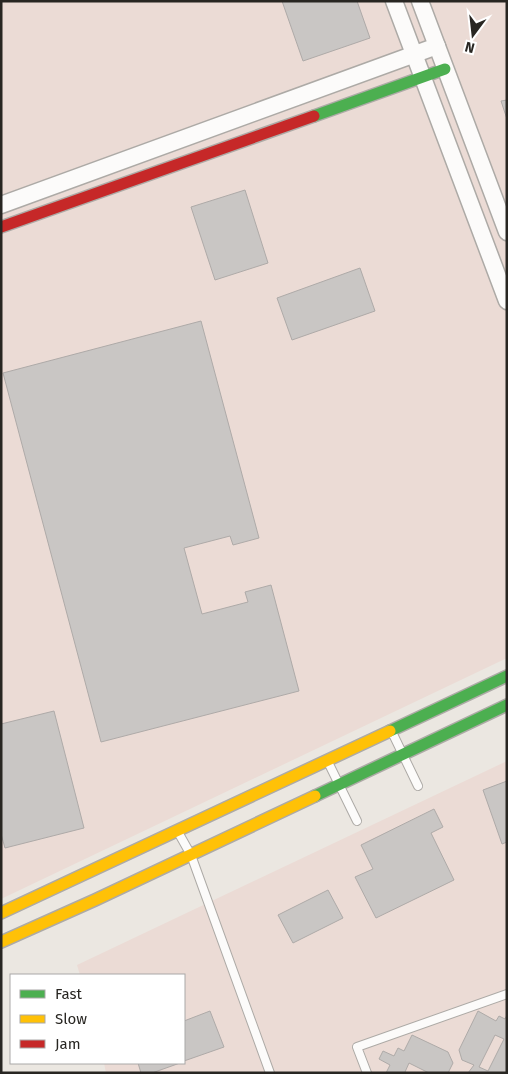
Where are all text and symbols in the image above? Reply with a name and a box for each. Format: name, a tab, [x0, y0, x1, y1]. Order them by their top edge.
north arrow	[448, 10, 498, 60]
text: N	[463, 38, 476, 56]
legend	[10, 974, 185, 1064]
text: Fast	[55, 985, 82, 1003]
text: Slow	[55, 1010, 87, 1028]
text: Jam	[55, 1035, 81, 1053]

